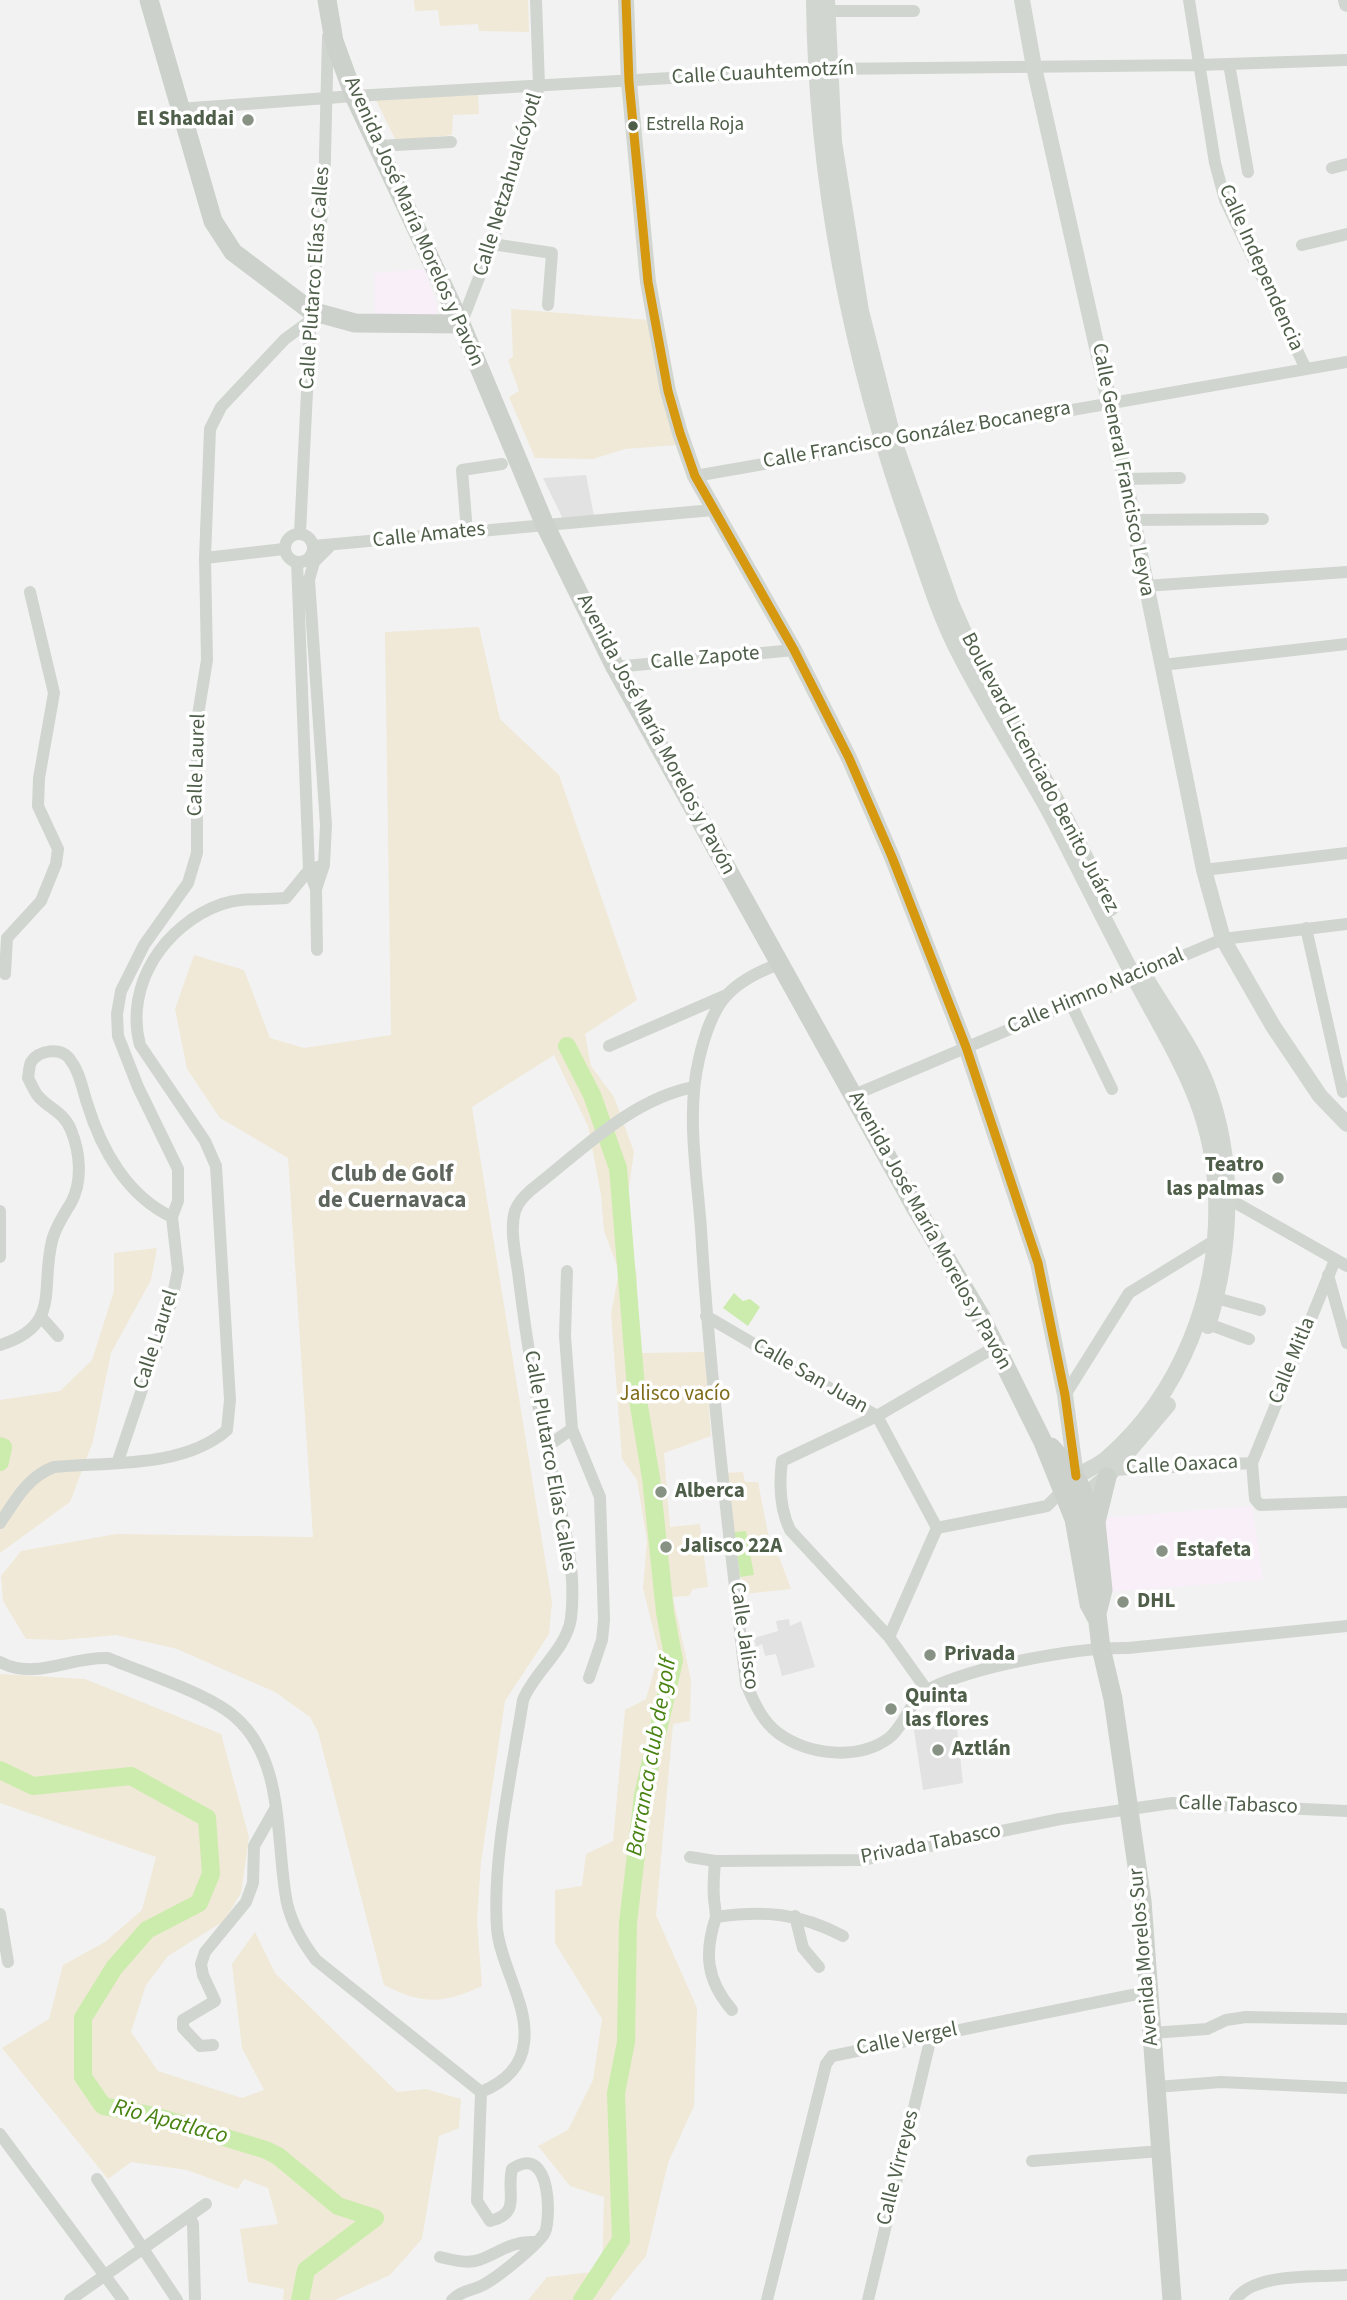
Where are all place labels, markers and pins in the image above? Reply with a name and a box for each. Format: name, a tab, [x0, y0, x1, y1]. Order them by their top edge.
place label: El Shaddai	[137, 107, 234, 133]
marker: El Shaddai	[240, 112, 256, 128]
place label: Estrella Roja	[646, 115, 744, 137]
marker: Estrella Roja	[626, 119, 640, 133]
place label: Teatro las palmas	[1166, 1153, 1264, 1203]
marker: Teatro las palmas	[1270, 1170, 1286, 1186]
place label: Alberca	[675, 1479, 745, 1505]
marker: Alberca	[653, 1484, 669, 1500]
place label: Jalisco 22A	[680, 1534, 782, 1560]
place label: Estafeta	[1176, 1538, 1251, 1564]
marker: Jalisco 22A	[658, 1539, 674, 1555]
marker: Estafeta	[1154, 1543, 1170, 1559]
place label: DHL	[1137, 1589, 1175, 1615]
marker: DHL	[1115, 1594, 1131, 1610]
place label: Privada	[944, 1642, 1015, 1668]
marker: Privada	[922, 1647, 938, 1663]
place label: Quinta las flores	[905, 1684, 989, 1734]
marker: Quinta las flores	[883, 1701, 899, 1717]
place label: Aztlán	[952, 1737, 1011, 1763]
marker: Aztlán	[930, 1742, 946, 1758]

